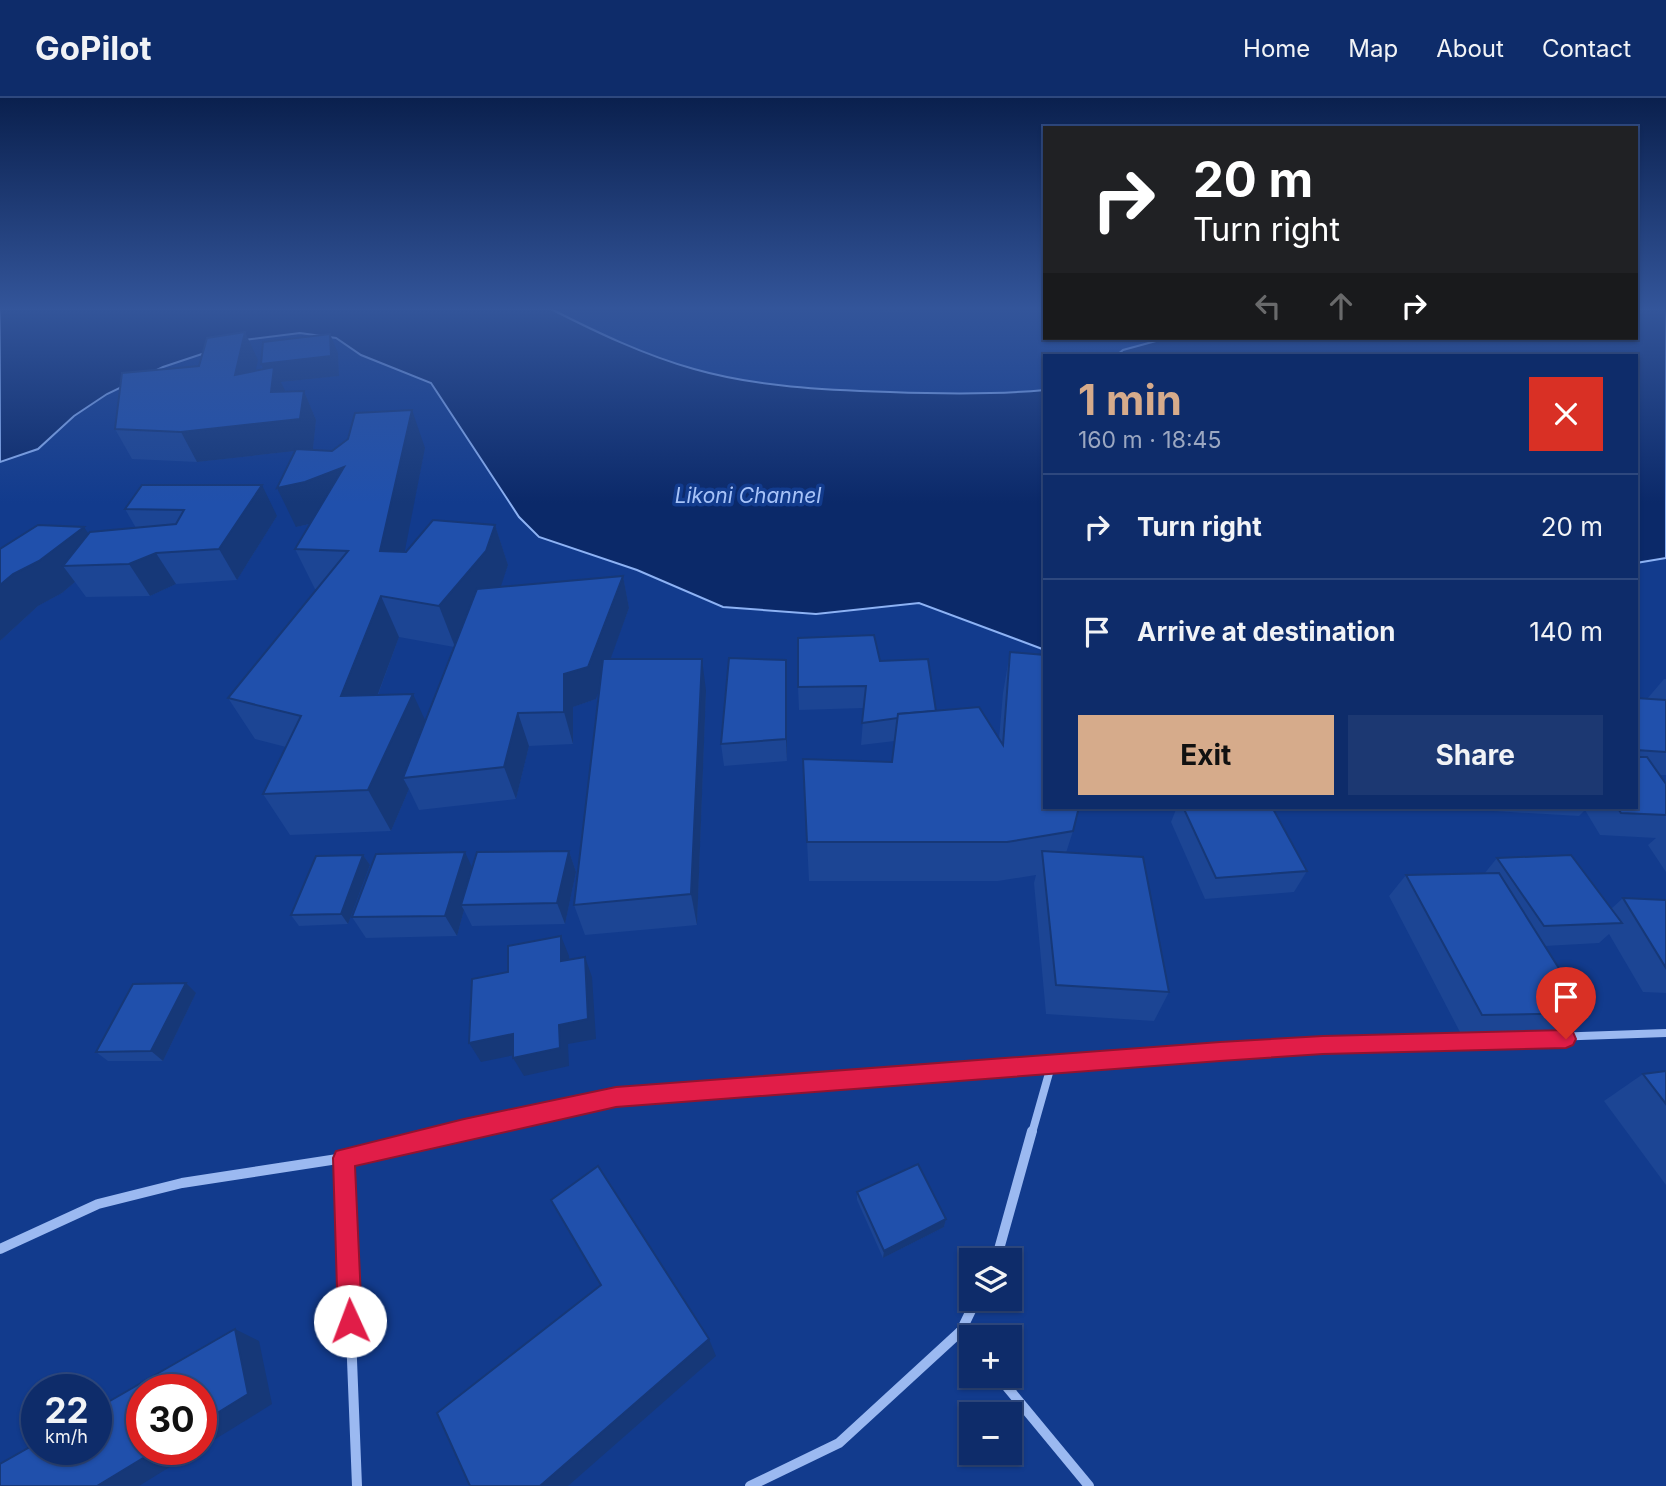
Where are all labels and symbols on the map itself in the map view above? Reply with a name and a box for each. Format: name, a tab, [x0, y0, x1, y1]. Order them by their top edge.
water label: Likoni Channel	[675, 483, 822, 508]
pin	[1536, 967, 1596, 1039]
position arrow	[313, 1284, 387, 1358]
speed limit sign: 30	[126, 1374, 217, 1465]

